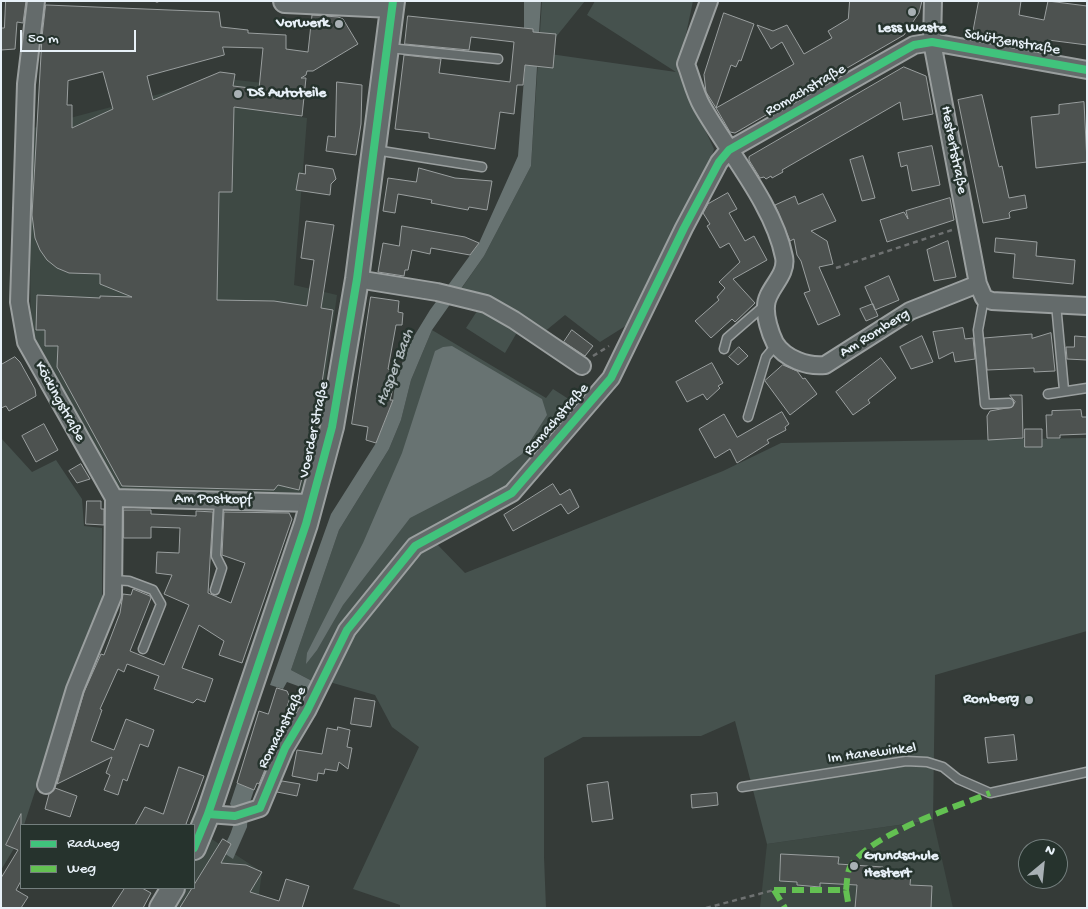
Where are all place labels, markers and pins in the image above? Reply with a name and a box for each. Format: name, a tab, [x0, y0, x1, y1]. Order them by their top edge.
marker: Less Waste	[906, 6, 918, 18]
place label: Vorwerk	[276, 15, 329, 33]
marker: Vorwerk	[333, 18, 345, 30]
place label: Less Waste	[878, 20, 946, 38]
place label: DS Autoteile	[248, 85, 326, 103]
marker: DS Autoteile	[232, 88, 244, 100]
place label: Romberg	[963, 691, 1019, 709]
marker: Romberg	[1023, 694, 1035, 706]
place label: Grundschule Hestert	[864, 848, 938, 883]
marker: Grundschule Hestert	[848, 860, 860, 872]

